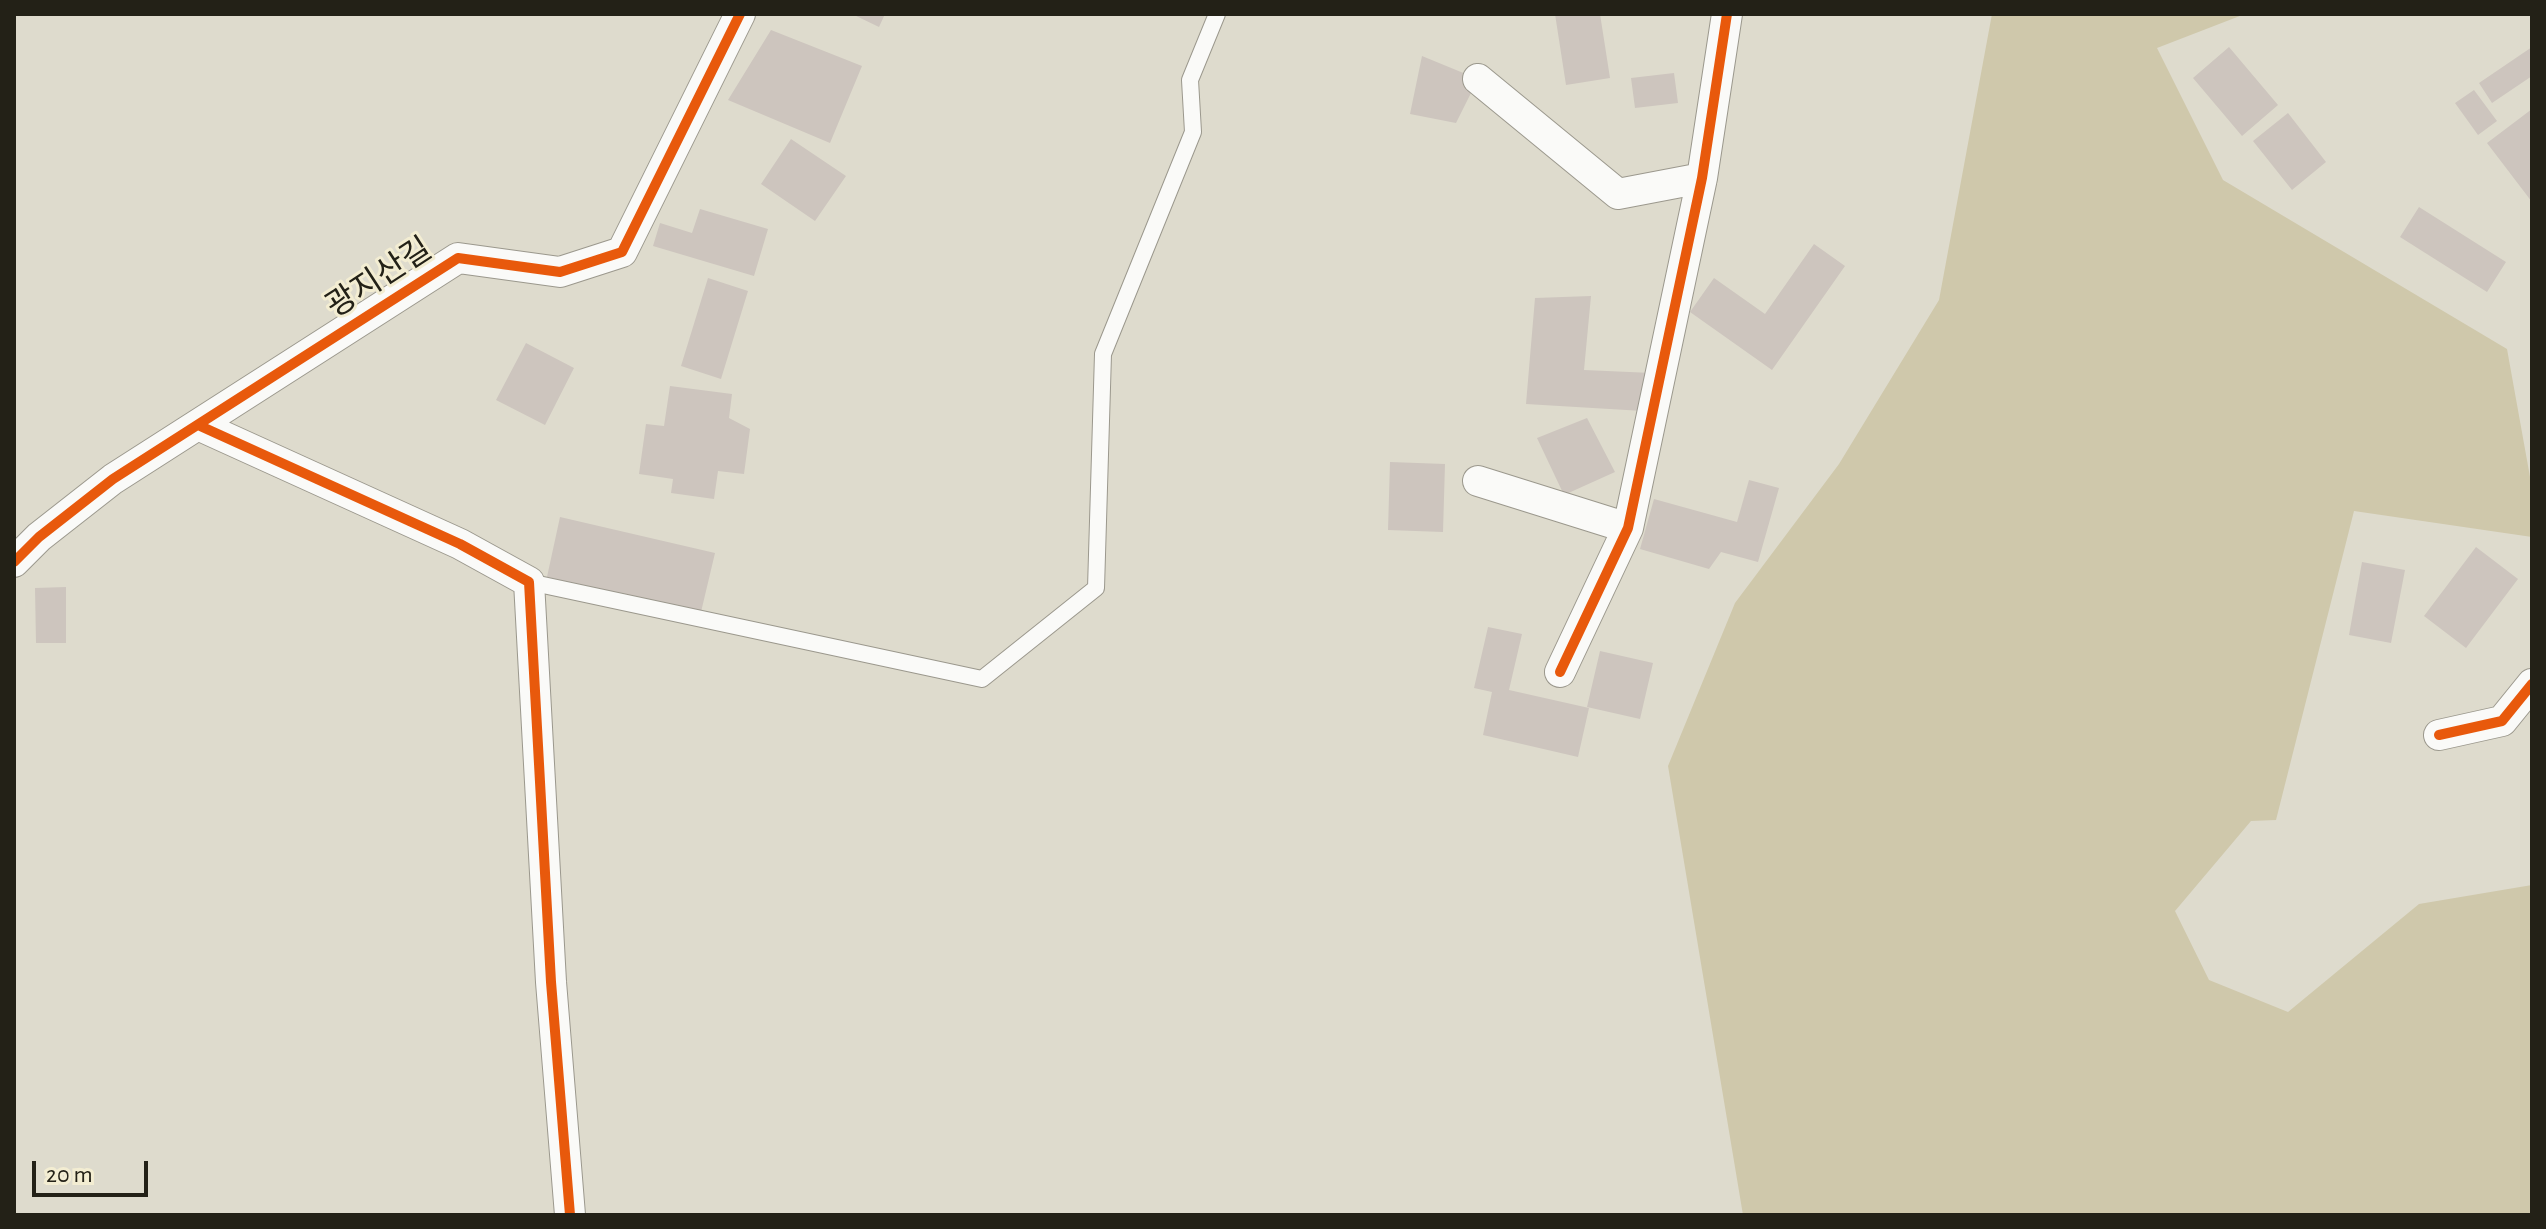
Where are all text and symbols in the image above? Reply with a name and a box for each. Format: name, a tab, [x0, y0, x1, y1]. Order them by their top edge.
street label: 광지산길	[319, 230, 439, 326]
scale bar	[36, 1145, 152, 1195]
text: 20 m	[46, 1163, 93, 1187]

